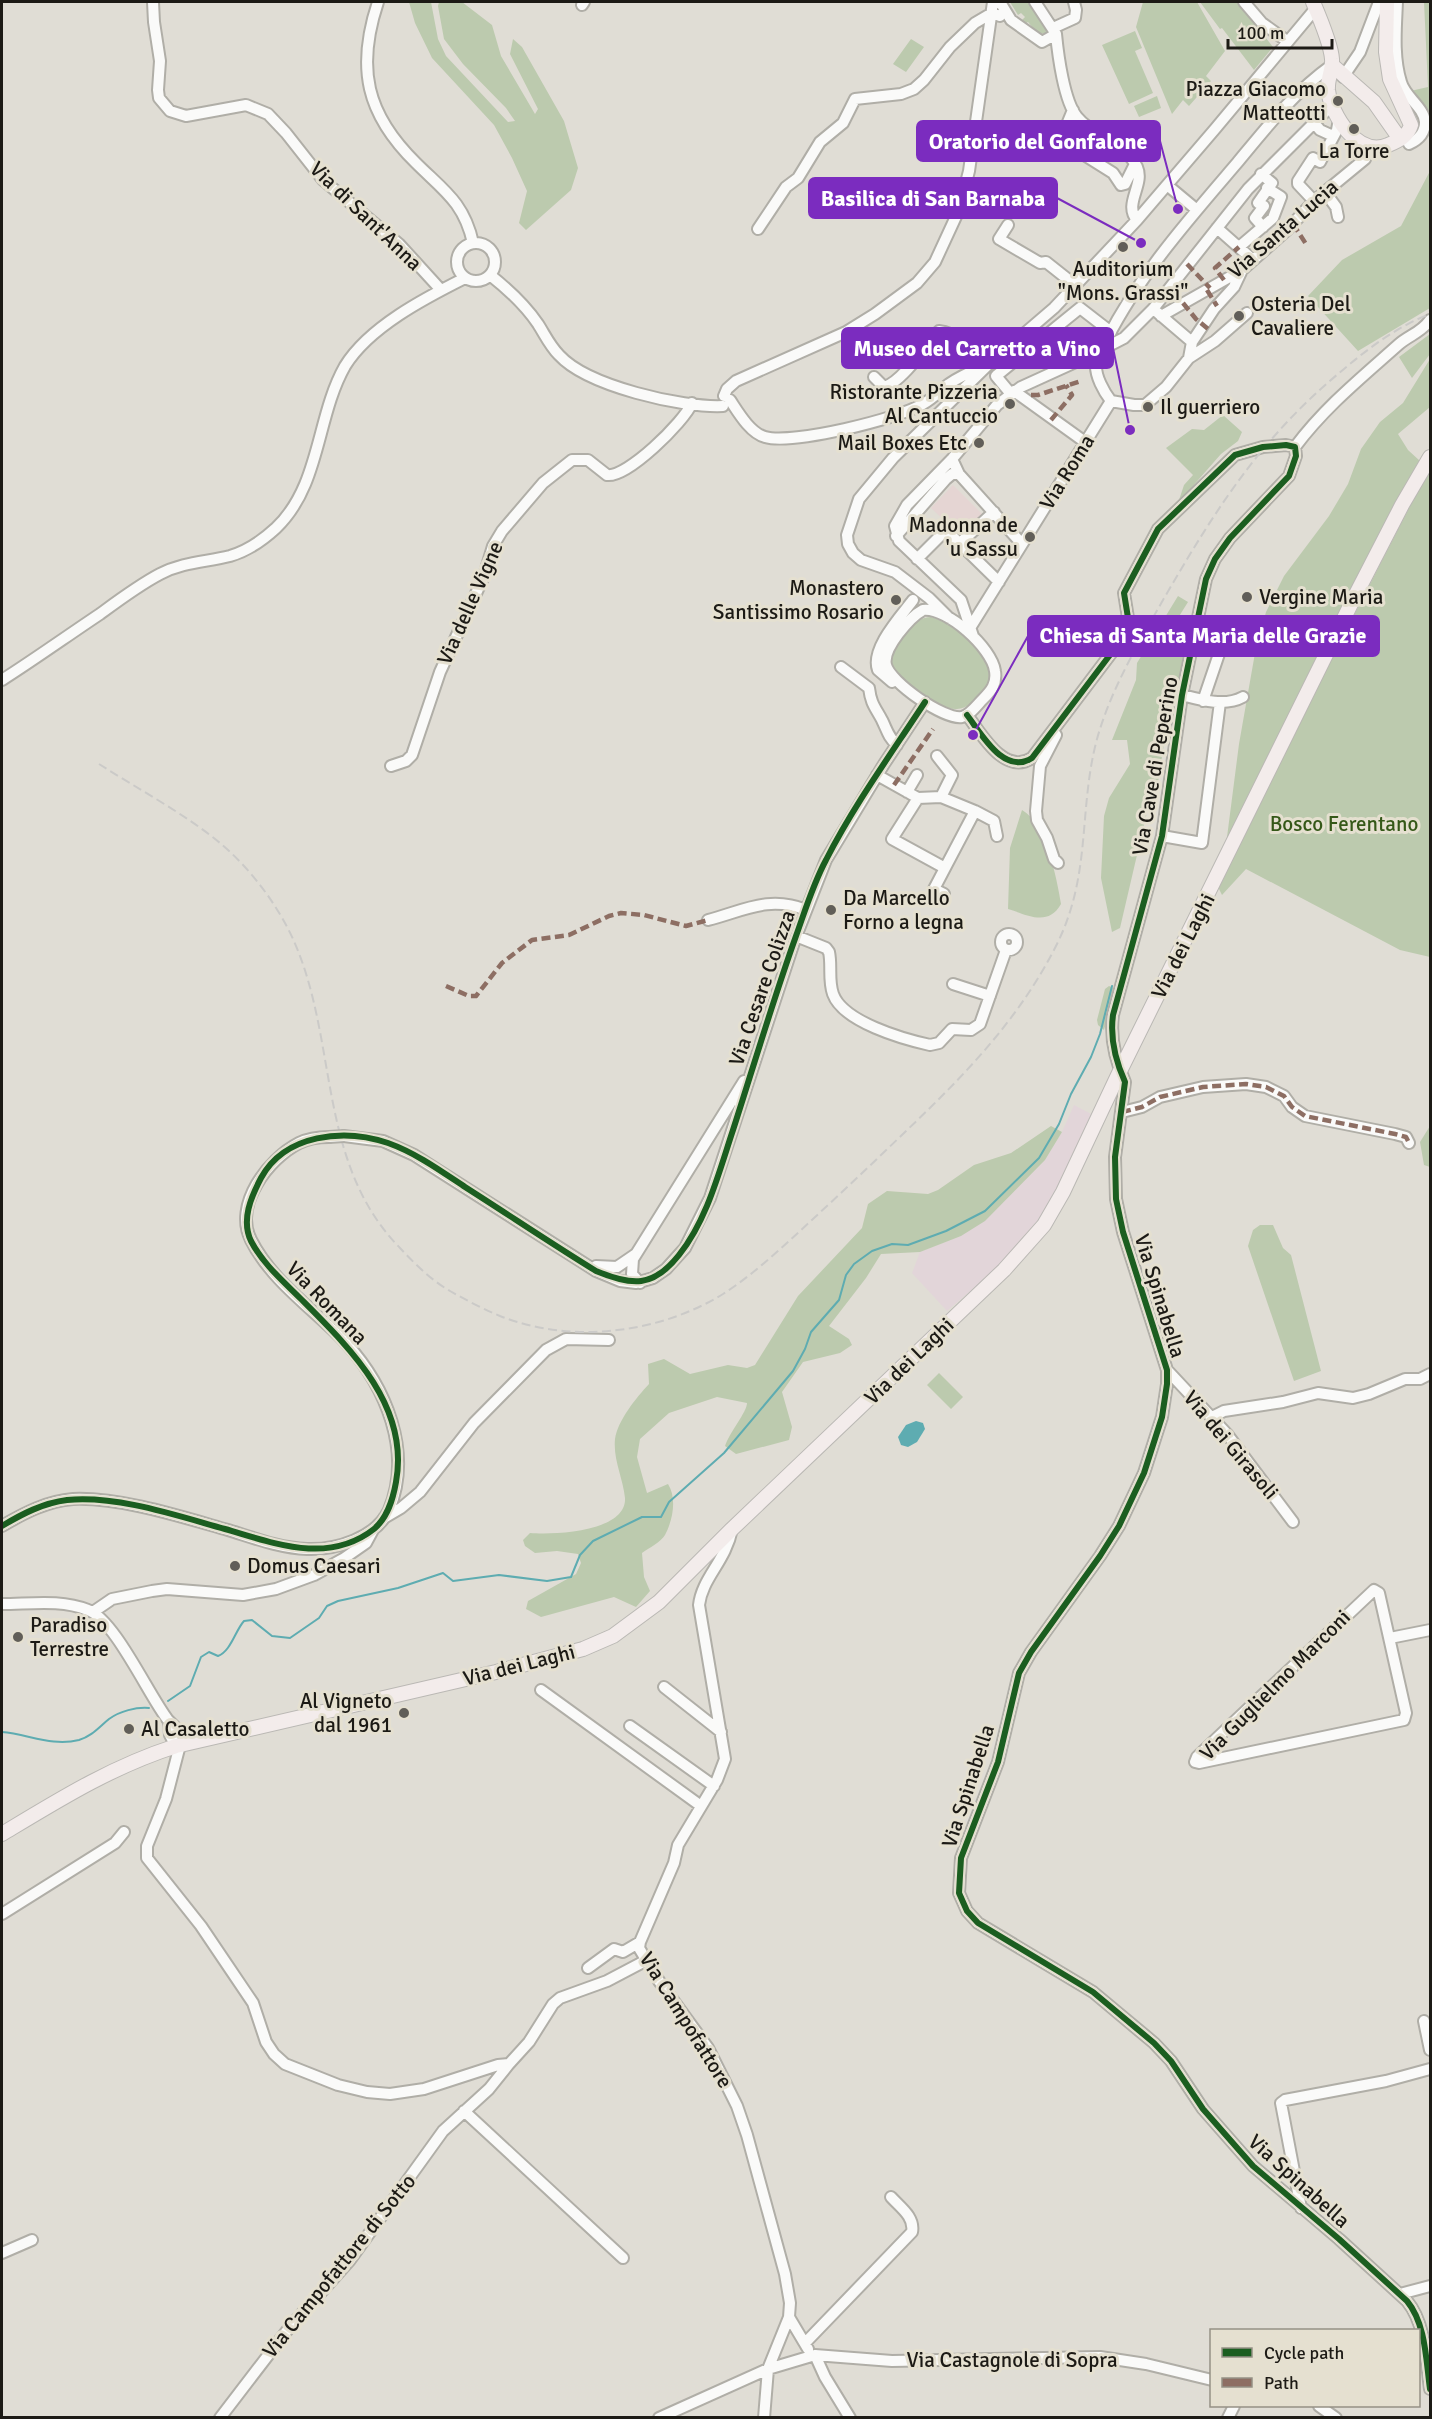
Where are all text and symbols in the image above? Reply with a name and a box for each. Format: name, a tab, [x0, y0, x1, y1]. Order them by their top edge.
scale bar	[1228, 12, 1332, 50]
text: 100 m	[1237, 22, 1284, 44]
place label: Piazza Giacomo Matteotti	[1186, 76, 1326, 126]
marker: Piazza Giacomo Matteotti	[1331, 94, 1345, 108]
callout: Oratorio del Gonfalone	[917, 121, 1160, 161]
marker: La Torre	[1347, 122, 1361, 136]
text: Oratorio del Gonfalone	[929, 128, 1147, 155]
place label: La Torre	[1318, 138, 1390, 164]
street label: Via di Sant'Anna	[304, 156, 428, 276]
street label: Via Santa Lucia	[1222, 174, 1344, 284]
callout: Basilica di San Barnaba	[809, 178, 1057, 218]
text: Basilica di San Barnaba	[821, 185, 1045, 212]
marker: Auditorium "Mons. Grassi"	[1116, 240, 1130, 254]
place label: Auditorium "Mons. Grassi"	[1058, 256, 1188, 306]
place label: Osteria Del Cavaliere	[1251, 291, 1351, 341]
marker: Osteria Del Cavaliere	[1232, 309, 1246, 323]
callout: Museo del Carretto a Vino	[842, 328, 1113, 368]
text: Museo del Carretto a Vino	[854, 335, 1100, 362]
place label: Ristorante Pizzeria Al Cantuccio	[829, 379, 998, 429]
place label: Il guerriero	[1160, 394, 1260, 420]
marker: Ristorante Pizzeria Al Cantuccio	[1003, 397, 1017, 411]
marker: Il guerriero	[1141, 400, 1155, 414]
place label: Mail Boxes Etc	[837, 430, 967, 456]
street label: Via Roma	[1034, 430, 1100, 514]
marker: Mail Boxes Etc	[972, 436, 986, 450]
place label: Madonna de 'u Sassu	[909, 512, 1018, 562]
marker: Madonna de 'u Sassu	[1023, 530, 1037, 544]
street label: Via delle Vigne	[431, 537, 509, 669]
place label: Monastero Santissimo Rosario	[713, 575, 884, 625]
place label: Vergine Maria	[1259, 584, 1383, 610]
marker: Vergine Maria	[1240, 590, 1254, 604]
marker: Monastero Santissimo Rosario	[889, 593, 903, 607]
callout: Chiesa di Santa Maria delle Grazie	[1028, 616, 1379, 656]
text: Chiesa di Santa Maria delle Grazie	[1040, 622, 1366, 649]
street label: Via Cave di Peperino	[1126, 674, 1184, 858]
park label: Bosco Ferentano	[1270, 811, 1418, 837]
place label: Da Marcello Forno a legna	[843, 885, 964, 935]
street label: Via dei Laghi	[1145, 889, 1221, 1003]
marker: Da Marcello Forno a legna	[824, 903, 838, 917]
street label: Via Cesare Colizza	[723, 907, 801, 1069]
street label: Via Spinabella	[1129, 1231, 1191, 1361]
street label: Via Romana	[281, 1256, 373, 1350]
street label: Via dei Laghi	[859, 1312, 959, 1410]
street label: Via dei Girasoli	[1178, 1385, 1284, 1505]
place label: Domus Caesari	[247, 1553, 381, 1579]
marker: Domus Caesari	[228, 1559, 242, 1573]
street label: Via Guglielmo Marconi	[1194, 1604, 1356, 1766]
place label: Paradiso Terrestre	[30, 1612, 109, 1662]
marker: Paradiso Terrestre	[11, 1630, 25, 1644]
street label: Via dei Laghi	[460, 1639, 578, 1691]
place label: Al Vigneto dal 1961	[300, 1688, 392, 1738]
marker: Al Vigneto dal 1961	[397, 1706, 411, 1720]
place label: Al Casaletto	[141, 1716, 249, 1742]
street label: Via Spinabella	[936, 1721, 1000, 1851]
marker: Al Casaletto	[122, 1722, 136, 1736]
street label: Via Campofattore	[634, 1947, 738, 2093]
street label: Via Spinabella	[1243, 2129, 1355, 2233]
street label: Via Campofattore di Sotto	[257, 2169, 421, 2363]
legend	[1210, 2329, 1420, 2407]
text: Cycle path	[1264, 2342, 1344, 2364]
street label: Via Castagnole di Sopra	[906, 2347, 1118, 2373]
text: Path	[1264, 2372, 1299, 2394]

